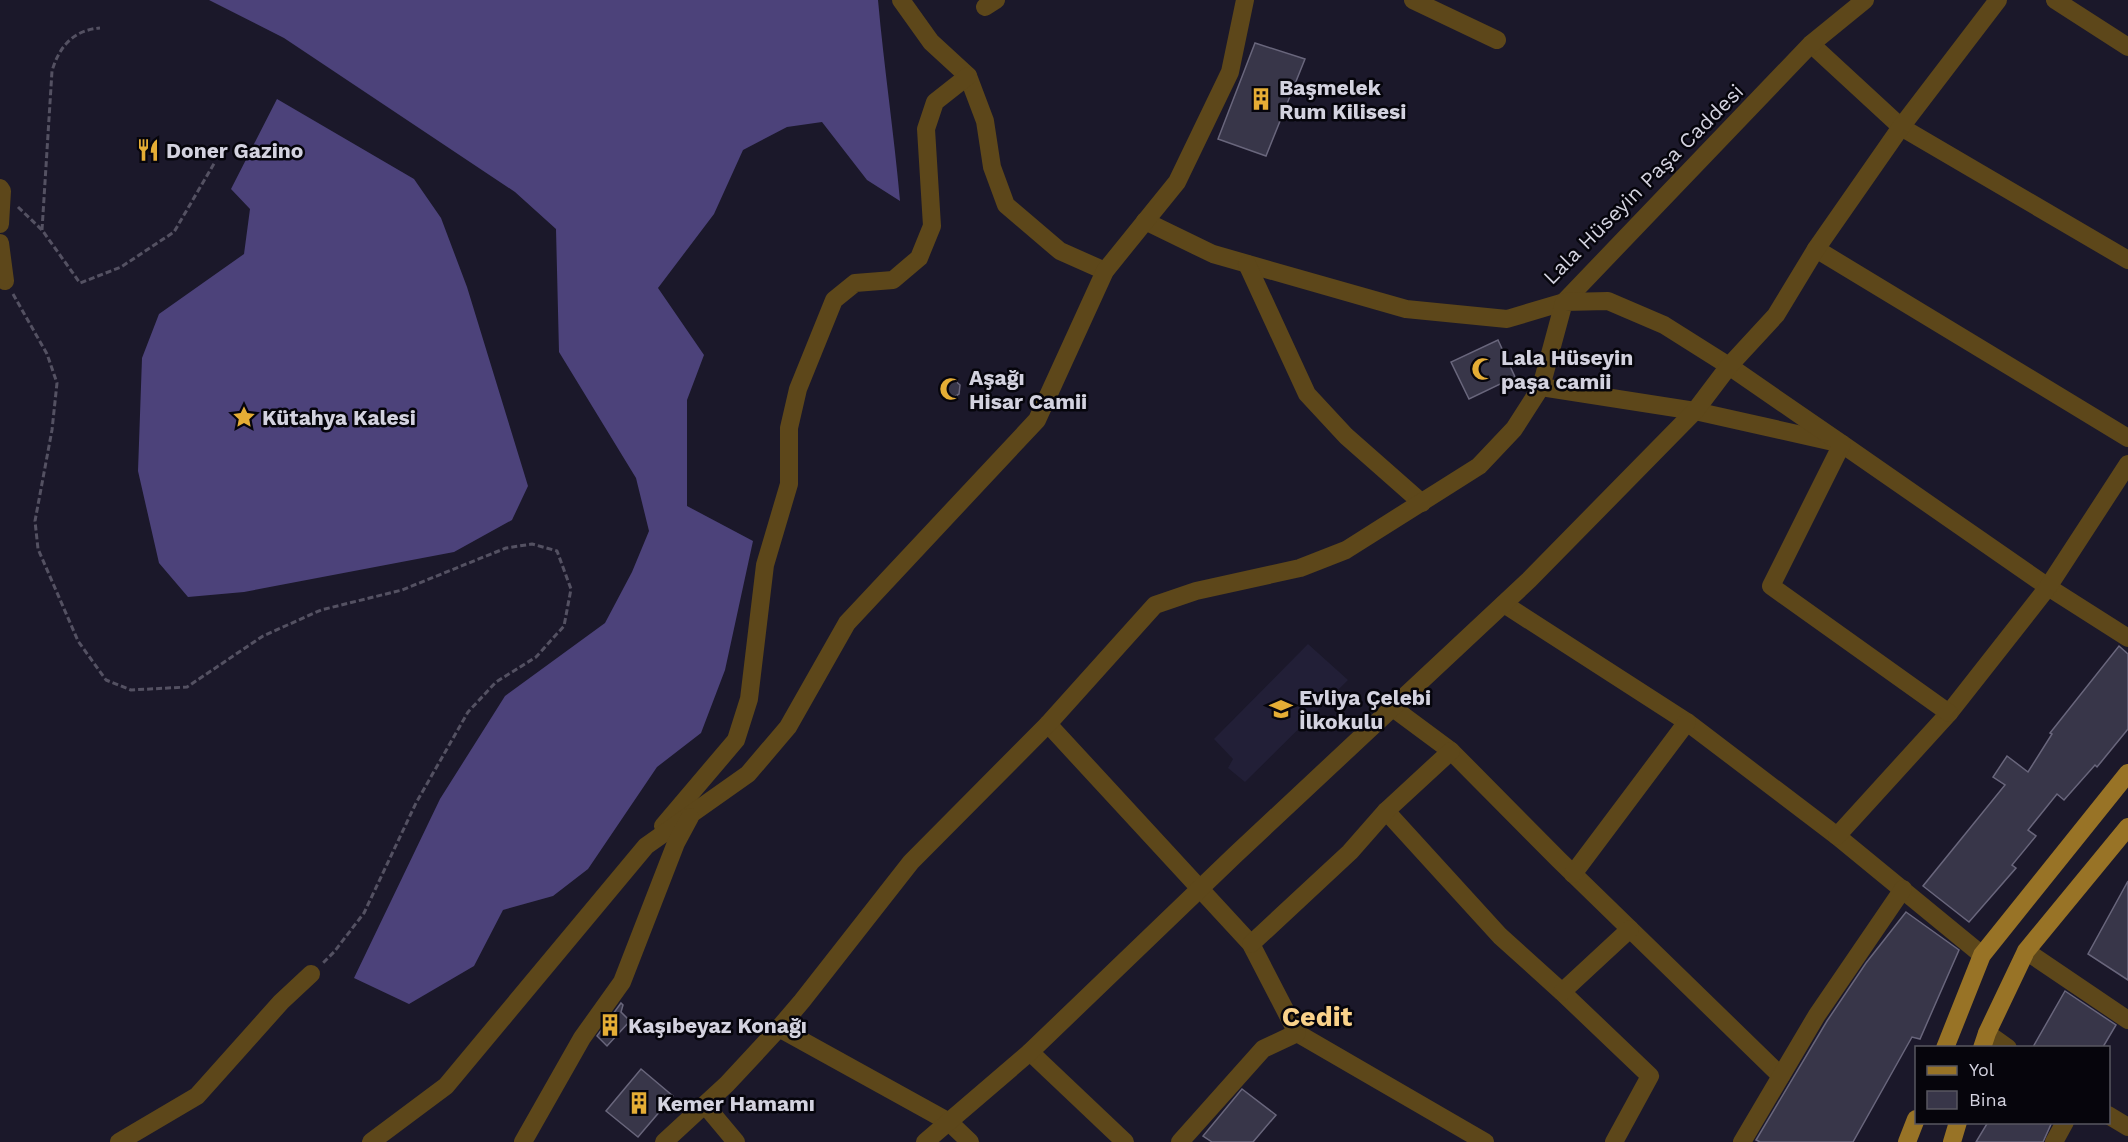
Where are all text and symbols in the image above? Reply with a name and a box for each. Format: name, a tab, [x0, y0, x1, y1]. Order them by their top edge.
place label: Başmelek Rum Kilisesi	[1279, 75, 1406, 124]
street label: Lala Hüseyin Paşa Caddesi	[1538, 79, 1748, 289]
building icon: Başmelek Rum Kilisesi	[1248, 86, 1274, 112]
restaurant icon: Doner Gazino	[135, 137, 161, 163]
place label: Doner Gazino	[166, 138, 303, 163]
place label: Lala Hüseyin paşa camii	[1501, 345, 1633, 394]
mosque icon: Lala Hüseyin paşa camii	[1470, 356, 1496, 382]
place label: Aşağı Hisar Camii	[969, 365, 1087, 414]
mosque icon: Aşağı Hisar Camii	[938, 376, 964, 402]
place icon: Kütahya Kalesi	[231, 404, 257, 430]
place label: Kütahya Kalesi	[262, 405, 416, 430]
place label: Evliya Çelebi İlkokulu	[1299, 685, 1431, 734]
school or university icon: Evliya Çelebi İlkokulu	[1268, 696, 1294, 722]
district label: Cedit	[1282, 1001, 1353, 1033]
building icon: Kaşıbeyaz Konağı	[597, 1012, 623, 1038]
place label: Kaşıbeyaz Konağı	[628, 1013, 807, 1038]
legend	[1915, 1046, 2110, 1124]
text: Yol	[1969, 1059, 1995, 1080]
text: Bina	[1969, 1089, 2007, 1110]
building icon: Kemer Hamamı	[626, 1090, 652, 1116]
place label: Kemer Hamamı	[657, 1091, 815, 1116]

